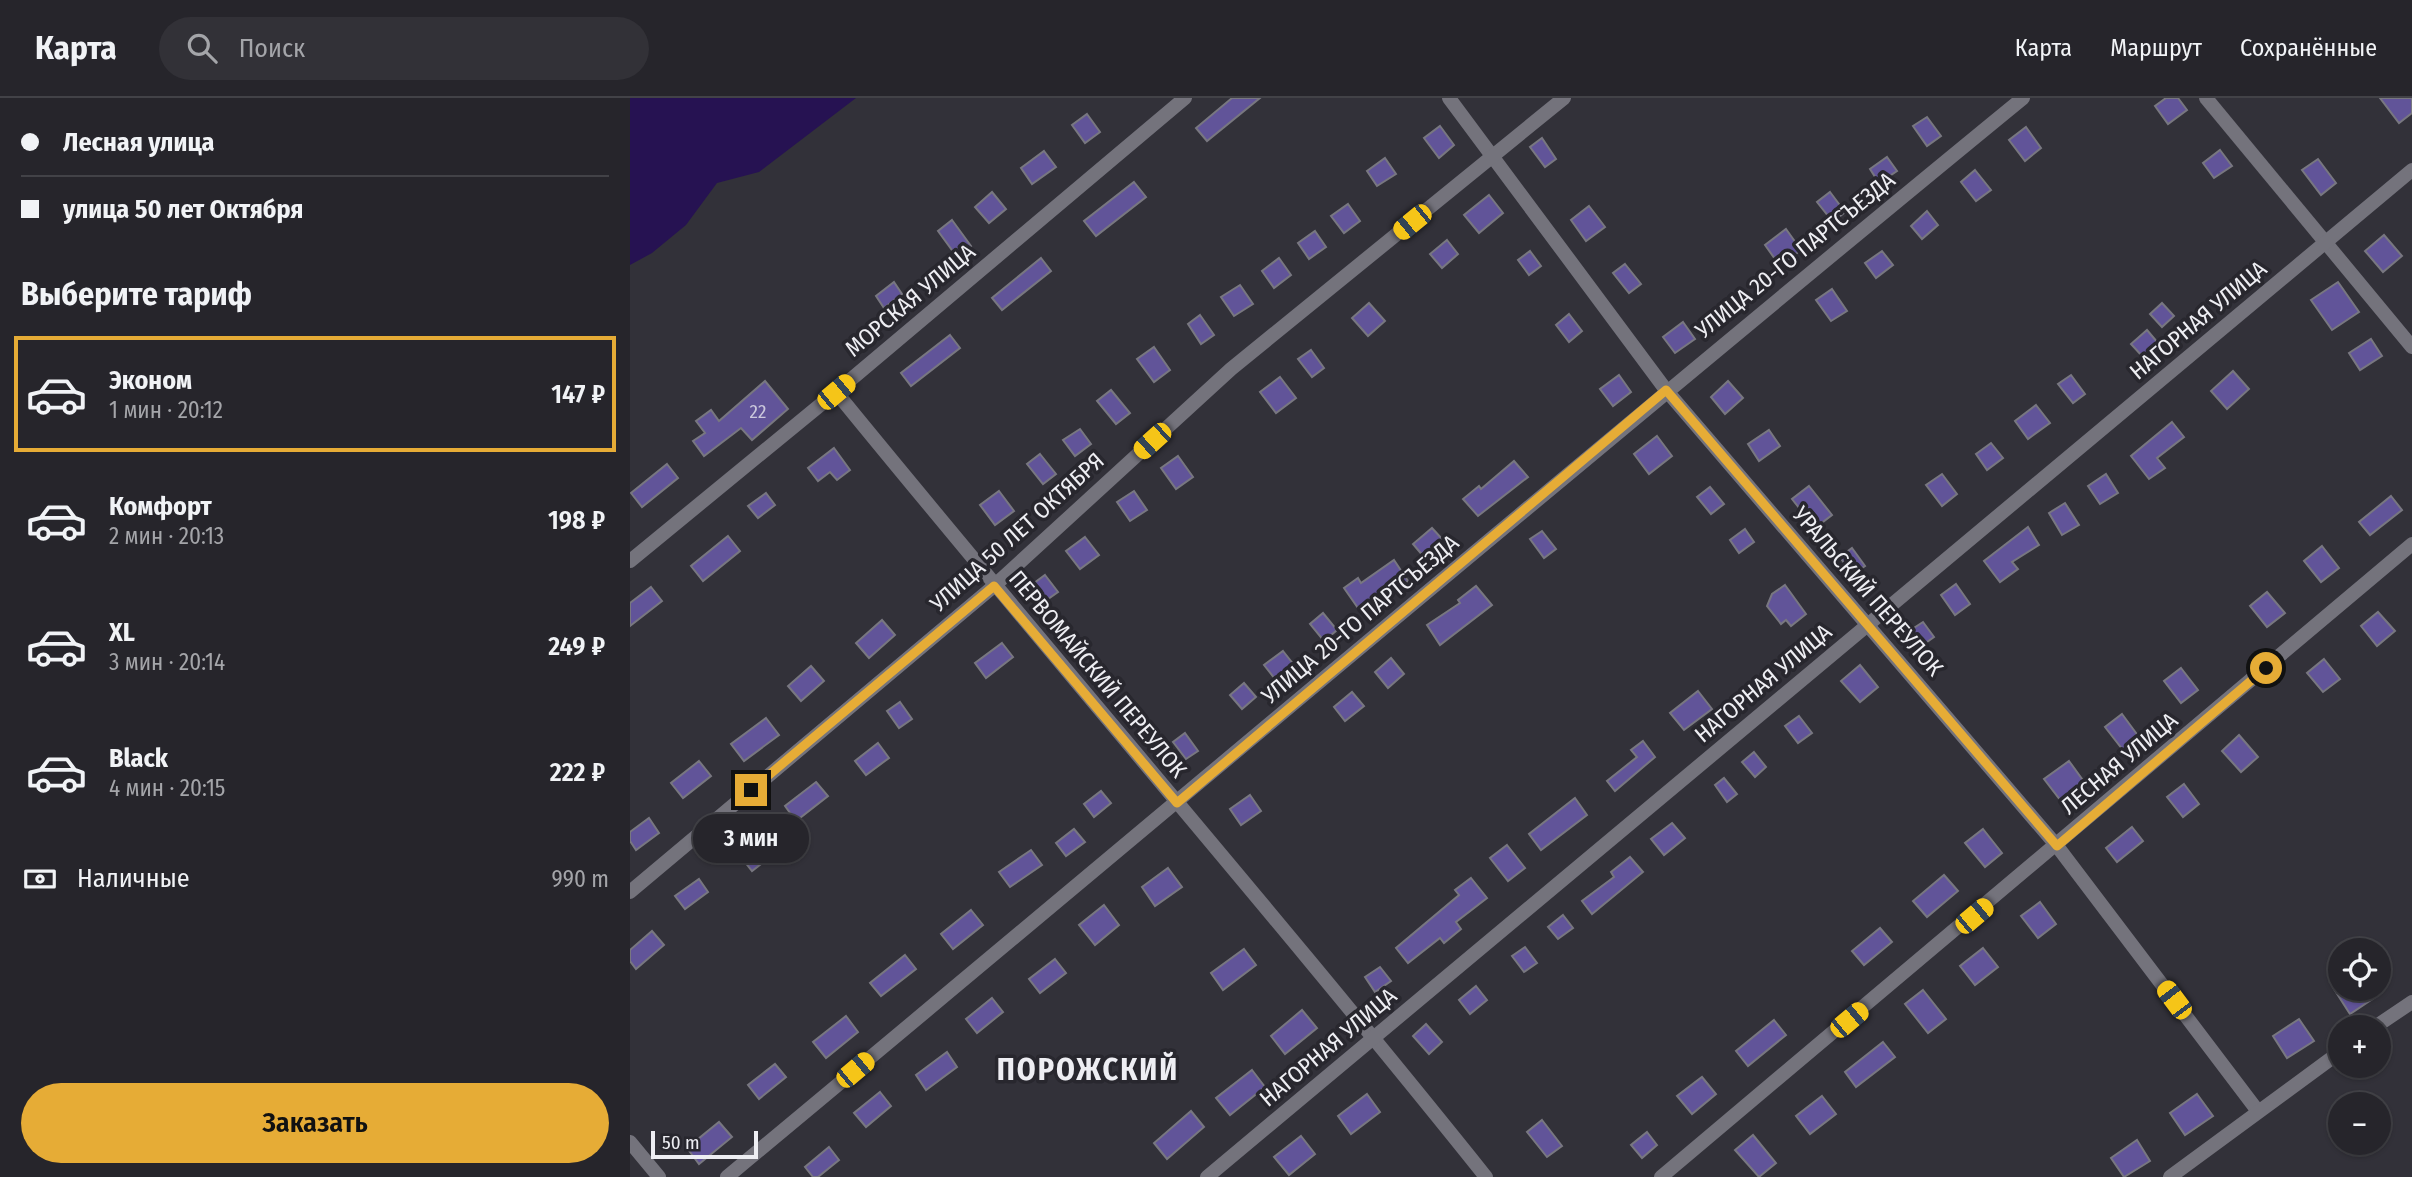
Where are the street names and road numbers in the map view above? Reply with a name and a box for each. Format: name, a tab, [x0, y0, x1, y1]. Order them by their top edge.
street label: УЛИЦА 20-ГО ПАРТСЪЕЗДА	[1689, 166, 1900, 345]
street label: МОРСКАЯ УЛИЦА	[839, 238, 981, 362]
street label: НАГОРНАЯ УЛИЦА	[2124, 255, 2272, 385]
street label: УЛИЦА 50 ЛЕТ ОКТЯБРЯ	[924, 447, 1110, 618]
street label: УРАЛЬСКИЙ ПЕРЕУЛОК	[1786, 500, 1950, 682]
street label: УЛИЦА 20-ГО ПАРТСЪЕЗДА	[1255, 528, 1464, 710]
street label: ПЕРВОМАЙСКИЙ ПЕРЕУЛОК	[1003, 565, 1193, 784]
street label: НАГОРНАЯ УЛИЦА	[1689, 618, 1837, 748]
street label: ЛЕСНАЯ УЛИЦА	[2055, 706, 2183, 820]
street label: НАГОРНАЯ УЛИЦА	[1254, 982, 1402, 1112]

